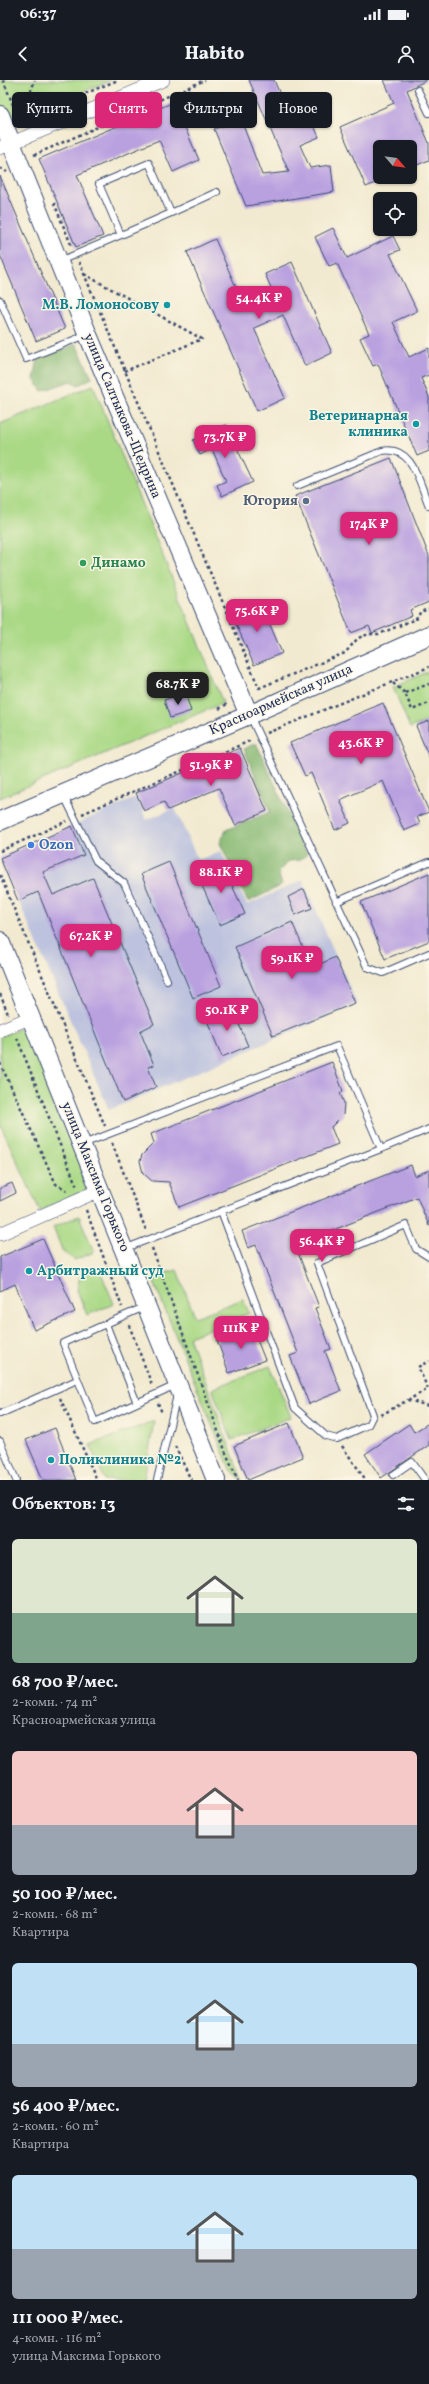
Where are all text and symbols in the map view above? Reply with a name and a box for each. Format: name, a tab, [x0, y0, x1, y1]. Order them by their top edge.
text: 06:37	[20, 4, 57, 25]
text: Habito	[185, 42, 244, 67]
icon: back	[12, 43, 34, 65]
icon: person	[395, 43, 417, 65]
chip: Купить	[12, 92, 87, 128]
chip: Снять	[95, 92, 162, 128]
chip: Фильтры	[170, 92, 257, 128]
chip: Новое	[265, 92, 332, 128]
north arrow	[373, 140, 417, 184]
map controls	[373, 140, 417, 236]
button: locate	[373, 192, 417, 236]
pin: 54.4K ₽	[222, 286, 296, 320]
text: 54.4K ₽	[236, 290, 282, 308]
place label: М.В. Ломоносову	[42, 296, 159, 315]
marker: М.В. Ломоносову	[162, 300, 172, 310]
street label: улица Салтыкова-Щедрина	[78, 330, 166, 502]
place label: Ветеринарная клиника	[309, 407, 408, 442]
marker: Ветеринарная клиника	[411, 419, 421, 429]
pin: 73.7K ₽	[188, 425, 262, 459]
text: 73.7K ₽	[203, 429, 247, 447]
place label: Югория	[243, 492, 298, 511]
marker: Югория	[301, 496, 311, 506]
pin: 174K ₽	[336, 512, 402, 546]
text: 174K ₽	[349, 516, 389, 534]
place label: Динамо	[91, 554, 146, 573]
marker: Динамо	[78, 558, 88, 568]
pin: 75.6K ₽	[220, 599, 294, 633]
text: 75.6K ₽	[235, 603, 279, 621]
street label: Красноармейская улица	[206, 660, 356, 740]
pin: 68.7K ₽	[141, 672, 215, 706]
text: 68.7K ₽	[156, 676, 200, 694]
pin: 43.6K ₽	[324, 731, 398, 765]
text: 43.6K ₽	[338, 735, 384, 753]
pin: 51.9K ₽	[174, 753, 248, 787]
text: 51.9K ₽	[189, 757, 233, 775]
place label: Ozon	[39, 836, 74, 855]
marker: Ozon	[26, 840, 36, 850]
pin: 88.1K ₽	[184, 860, 258, 894]
text: 88.1K ₽	[199, 864, 243, 882]
pin: 67.2K ₽	[54, 924, 128, 958]
text: 67.2K ₽	[69, 928, 113, 946]
pin: 59.1K ₽	[255, 946, 329, 980]
text: 59.1K ₽	[270, 950, 314, 968]
pin: 50.1K ₽	[190, 998, 264, 1032]
text: 50.1K ₽	[205, 1002, 249, 1020]
street label: улица Максима Горького	[56, 1099, 134, 1255]
pin: 56.4K ₽	[285, 1229, 359, 1263]
text: 56.4K ₽	[299, 1233, 345, 1251]
place label: Арбитражный суд	[37, 1262, 164, 1281]
marker: Арбитражный суд	[24, 1266, 34, 1276]
pin: 111K ₽	[208, 1316, 274, 1350]
text: 111K ₽	[223, 1320, 259, 1338]
place label: Поликлиника №2	[59, 1451, 181, 1470]
marker: Поликлиника №2	[46, 1455, 56, 1465]
text: Объектов: 13	[12, 1493, 115, 1516]
icon: filters	[395, 1493, 417, 1515]
icon: home	[179, 1565, 251, 1637]
text: 68 700 ₽/мес.	[12, 1671, 118, 1694]
text: 2-комн. · 74 m²	[12, 1694, 97, 1712]
text: Красноармейская улица	[12, 1712, 156, 1730]
icon: home	[179, 1777, 251, 1849]
text: 50 100 ₽/мес.	[12, 1883, 118, 1906]
text: 2-комн. · 68 m²	[12, 1906, 98, 1924]
text: Квартира	[12, 1924, 69, 1942]
icon: home	[179, 1989, 251, 2061]
text: 56 400 ₽/мес.	[12, 2095, 120, 2118]
text: 2-комн. · 60 m²	[12, 2118, 99, 2136]
text: Квартира	[12, 2136, 69, 2154]
icon: home	[179, 2201, 251, 2273]
text: 111 000 ₽/мес.	[12, 2307, 123, 2330]
text: 4-комн. · 116 m²	[12, 2330, 101, 2348]
text: улица Максима Горького	[12, 2348, 161, 2366]

